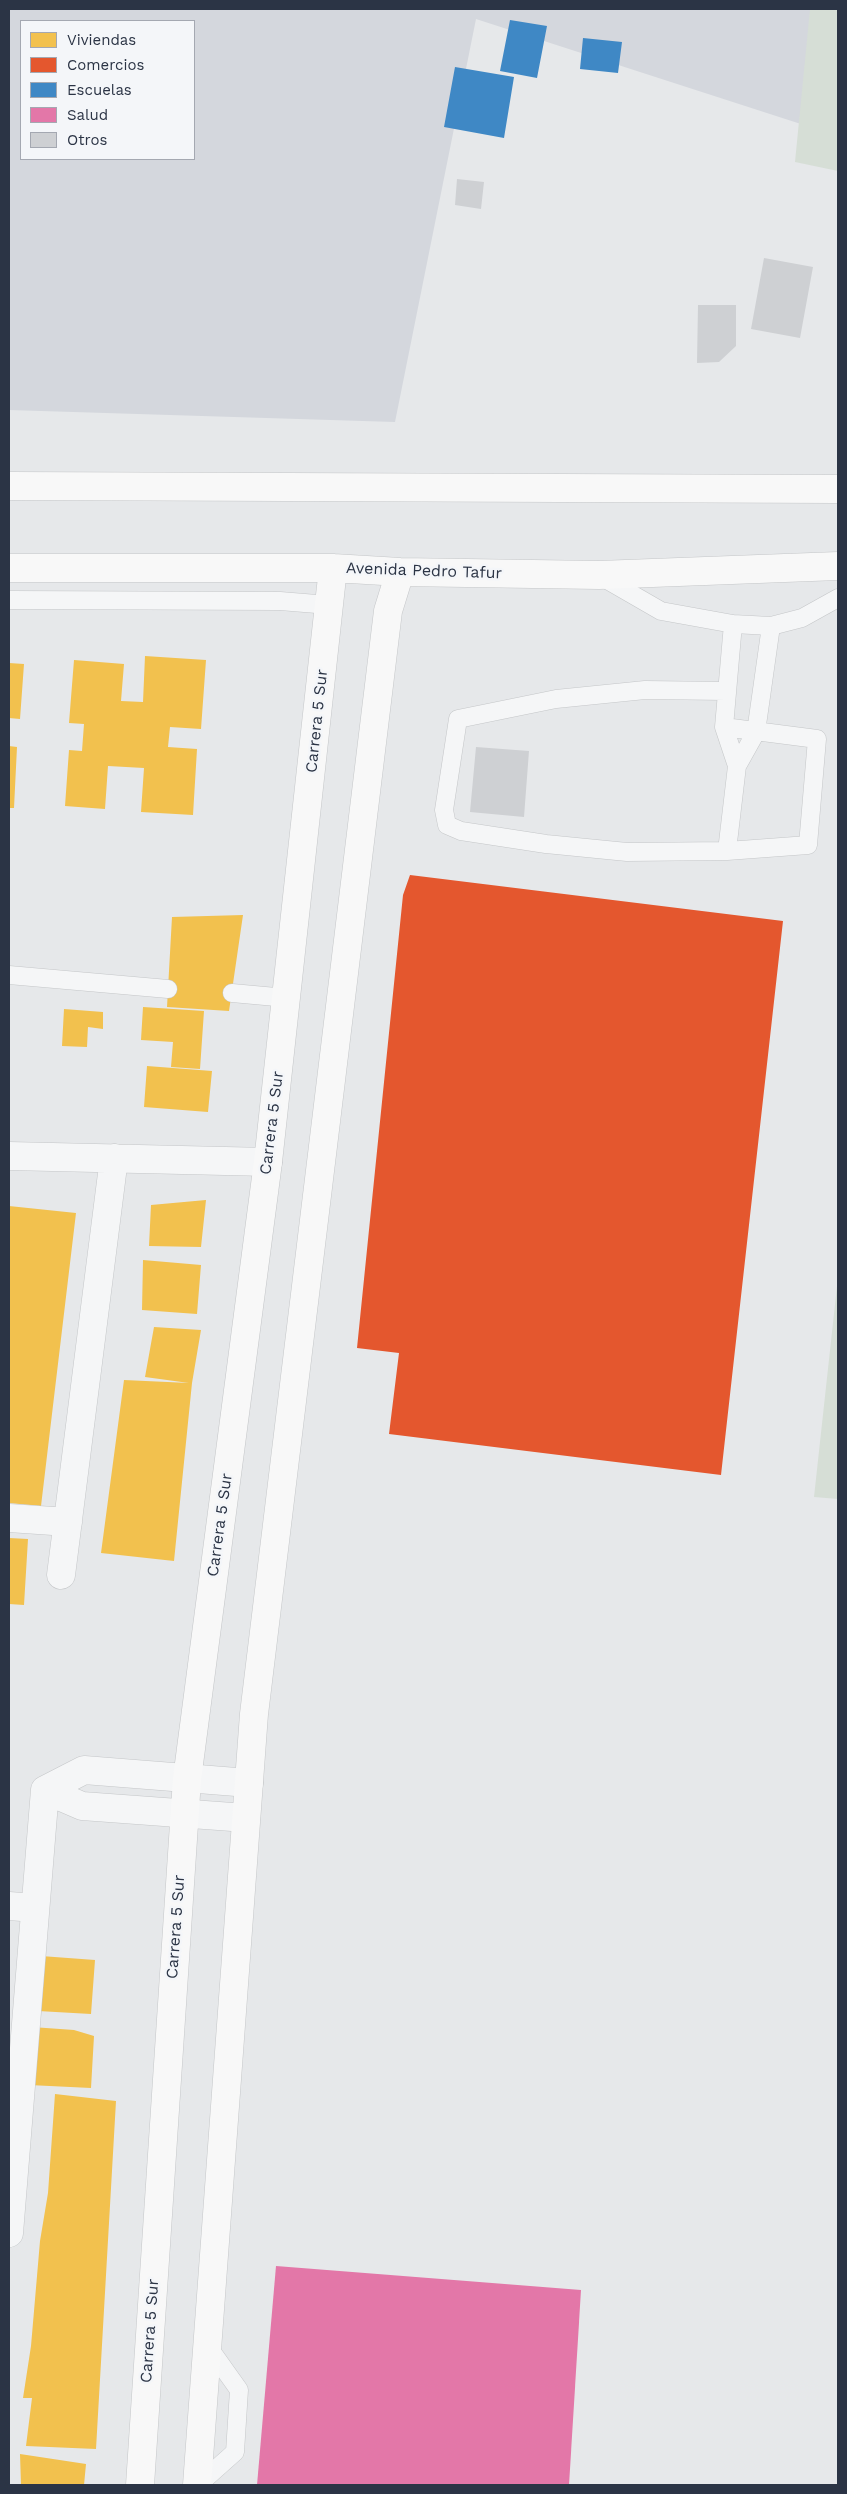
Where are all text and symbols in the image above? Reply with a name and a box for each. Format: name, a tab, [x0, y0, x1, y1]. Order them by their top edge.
legend	[20, 20, 195, 160]
text: Viviendas	[67, 31, 136, 49]
text: Comercios	[67, 56, 144, 74]
text: Escuelas	[67, 81, 132, 99]
text: Salud	[67, 106, 108, 124]
text: Otros	[67, 131, 107, 149]
street label: Avenida Pedro Tafur	[346, 559, 502, 583]
street label: Carrera 5 Sur	[302, 668, 332, 774]
street label: Carrera 5 Sur	[256, 1070, 288, 1176]
street label: Carrera 5 Sur	[203, 1472, 237, 1578]
street label: Carrera 5 Sur	[163, 1874, 189, 1980]
street label: Carrera 5 Sur	[137, 2278, 163, 2384]

